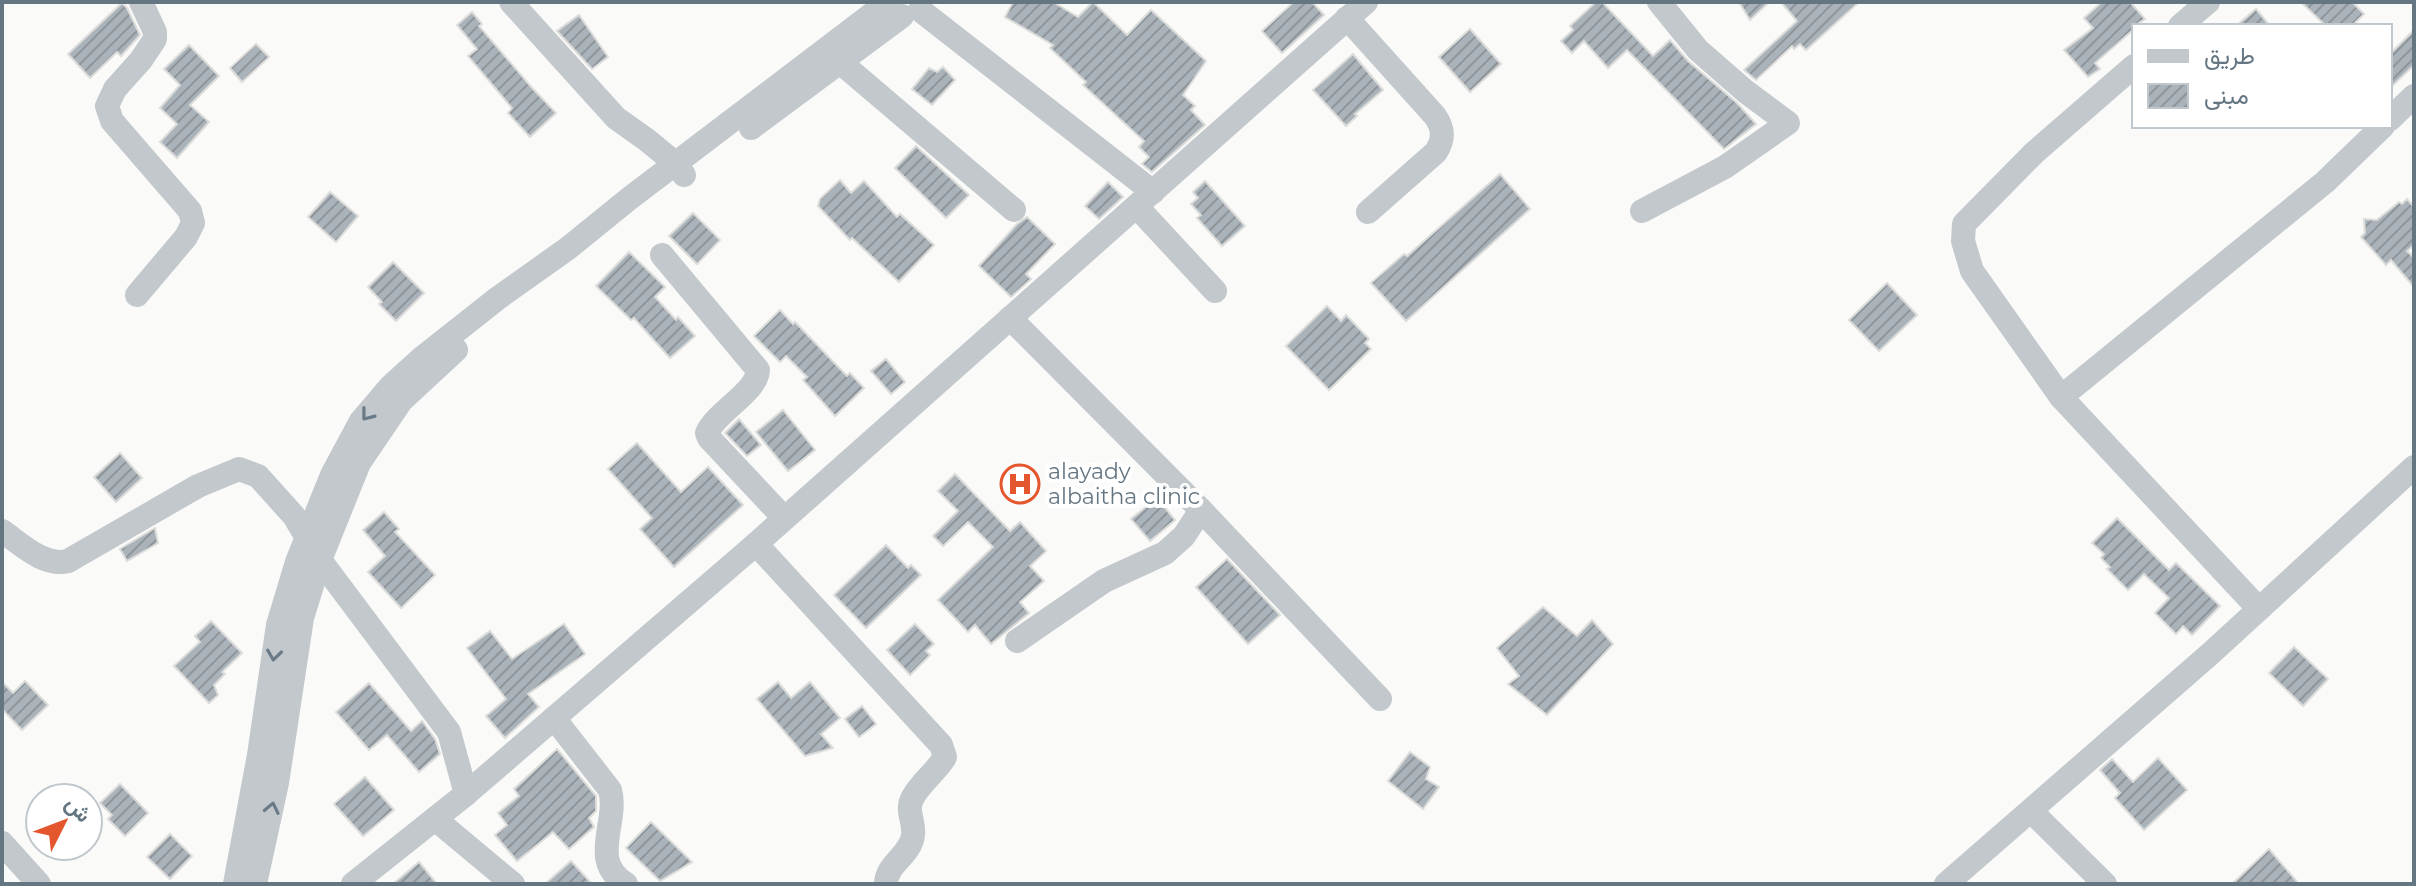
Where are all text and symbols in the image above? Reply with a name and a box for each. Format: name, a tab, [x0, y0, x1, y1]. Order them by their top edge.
legend	[2132, 24, 2392, 128]
text: طريق	[2204, 41, 2255, 71]
text: مبنى	[2204, 81, 2249, 110]
one-way arrow	[362, 406, 377, 420]
place label: alayady albaitha clinic	[1048, 458, 1200, 510]
hospital icon: alayady albaitha clinic	[999, 463, 1041, 505]
one-way arrow	[266, 648, 283, 662]
north arrow	[24, 782, 104, 862]
text: ش	[60, 790, 97, 828]
one-way arrow	[263, 802, 280, 815]

